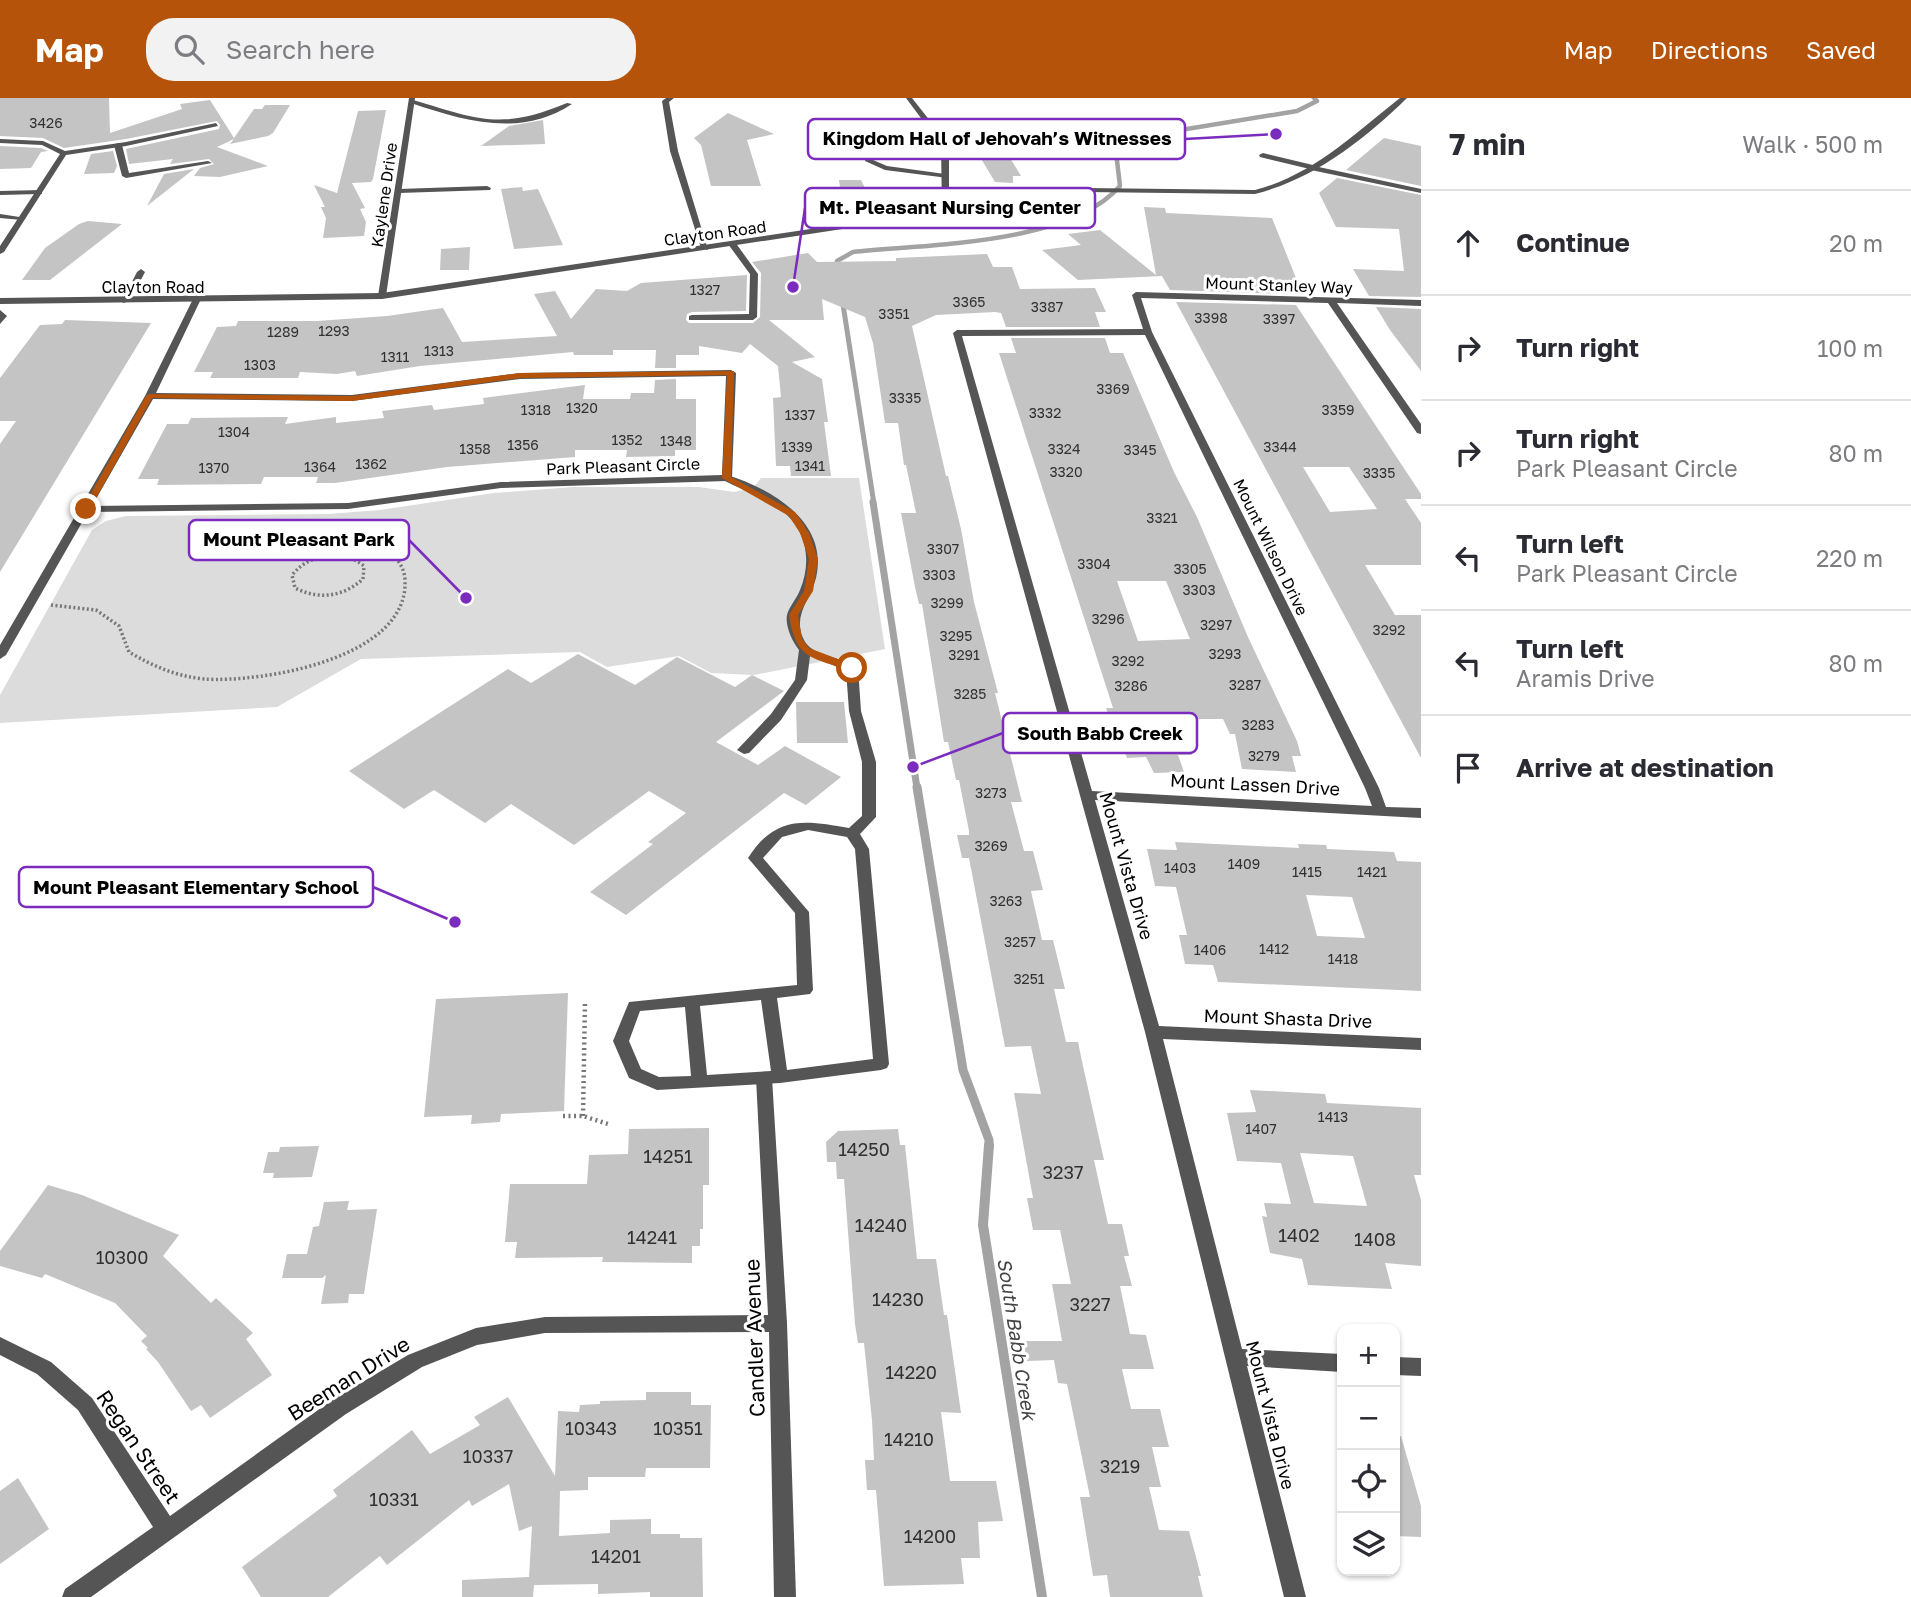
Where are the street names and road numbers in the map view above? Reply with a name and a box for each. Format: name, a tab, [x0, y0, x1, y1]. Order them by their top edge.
street label: Kaylene Drive	[367, 141, 401, 249]
street label: Clayton Road	[663, 216, 767, 250]
street label: Mount Stanley Way	[1205, 272, 1353, 298]
street label: Clayton Road	[101, 277, 205, 297]
street label: Park Pleasant Circle	[546, 453, 700, 479]
street label: Mount Wilson Drive	[1229, 475, 1313, 619]
street label: Mount Lassen Drive	[1170, 769, 1341, 799]
street label: Mount Vista Drive	[1095, 789, 1159, 942]
street label: Mount Shasta Drive	[1203, 1004, 1373, 1032]
street label: Candler Avenue	[738, 1259, 770, 1418]
street label: Beeman Drive	[283, 1330, 414, 1426]
street label: Mount Vista Drive	[1242, 1338, 1300, 1491]
street label: Regan Street	[91, 1385, 186, 1508]

